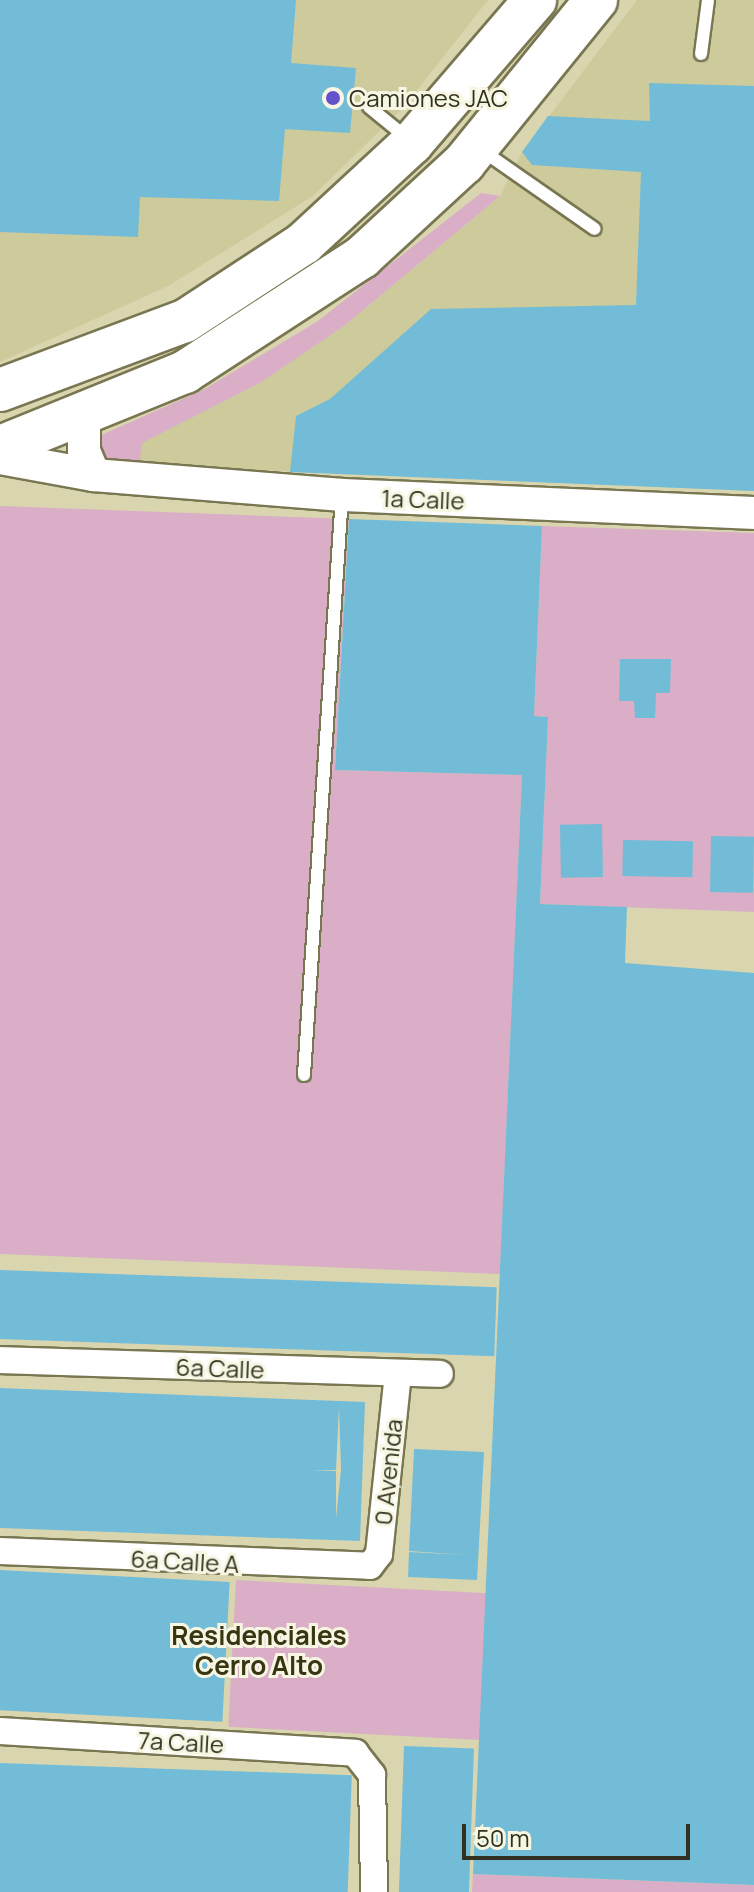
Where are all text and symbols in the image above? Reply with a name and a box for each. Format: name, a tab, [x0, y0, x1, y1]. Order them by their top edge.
place label: Camiones JAC	[349, 84, 508, 112]
marker: Camiones JAC	[324, 89, 342, 107]
street label: 1a Calle	[381, 483, 465, 515]
street label: 6a Calle	[175, 1352, 265, 1384]
street label: 0 Avenida	[368, 1418, 408, 1526]
street label: 6a Calle A	[130, 1544, 240, 1578]
district label: Residenciales Cerro Alto	[171, 1620, 347, 1682]
street label: 7a Calle	[137, 1725, 225, 1759]
scale bar	[466, 1808, 694, 1858]
text: 50 m	[476, 1821, 530, 1854]

